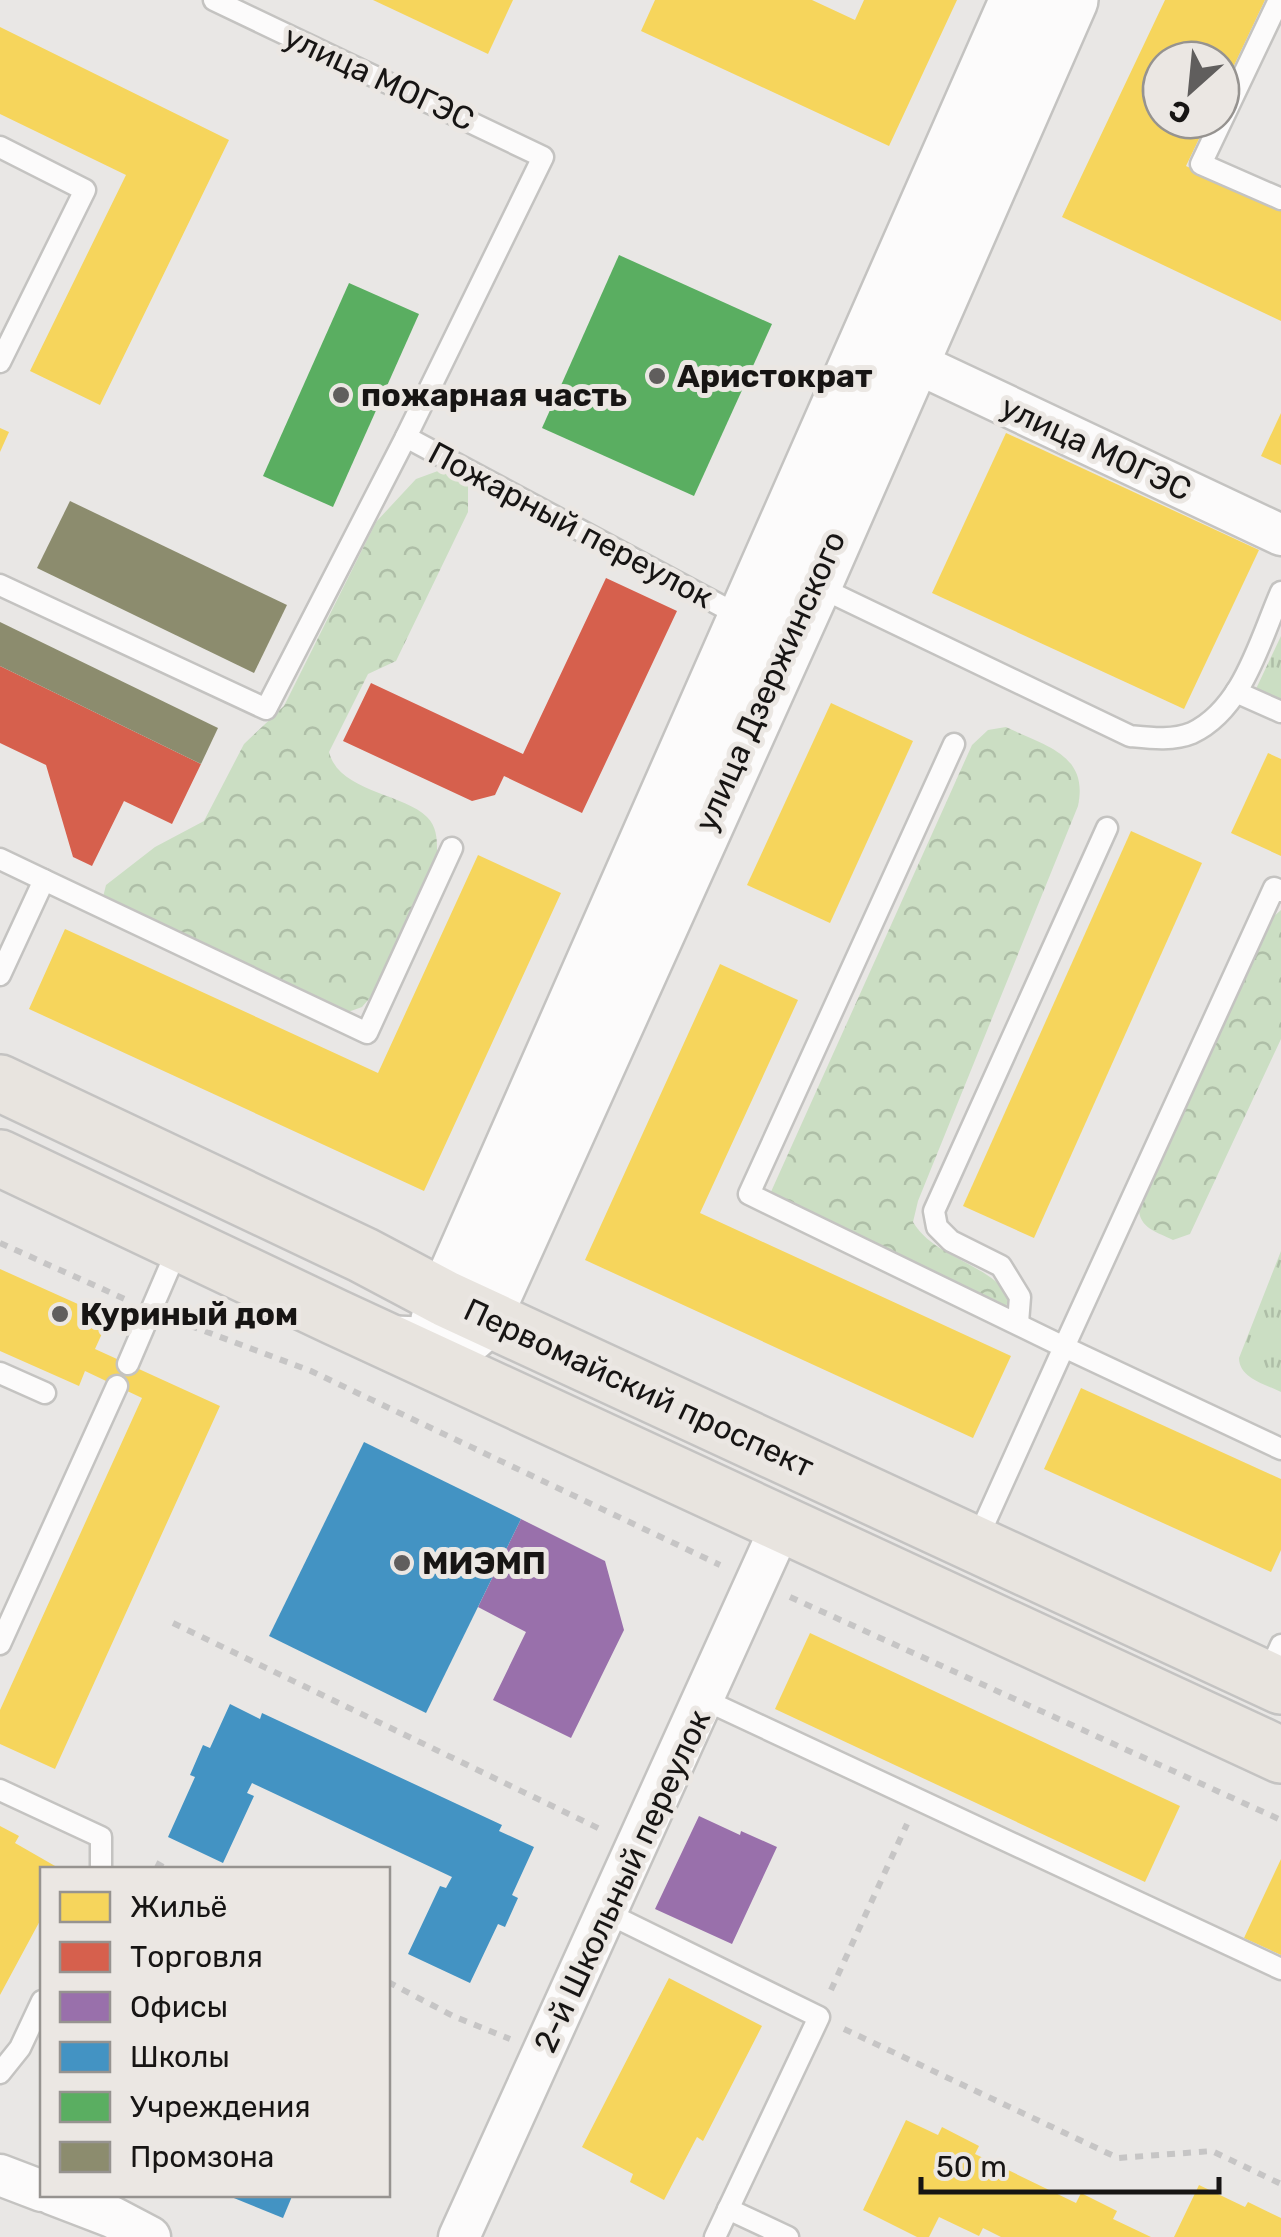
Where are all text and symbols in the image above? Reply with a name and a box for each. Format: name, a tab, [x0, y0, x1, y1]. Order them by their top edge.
street label: улица МОГЭС	[278, 17, 480, 139]
north arrow	[1141, 40, 1241, 140]
text: С	[1164, 93, 1196, 131]
place label: Аристократ	[677, 357, 873, 395]
marker: Аристократ	[646, 365, 668, 387]
place label: пожарная часть	[361, 376, 627, 414]
marker: пожарная часть	[330, 384, 352, 406]
street label: улица МОГЭС	[995, 387, 1197, 509]
street label: Пожарный переулок	[422, 434, 720, 616]
street label: улица Дзержинского	[687, 525, 853, 837]
street label: Первомайский проспект	[458, 1290, 820, 1486]
place label: Куриный дом	[80, 1295, 298, 1333]
marker: Куриный дом	[49, 1303, 71, 1325]
place label: МИЭМП	[422, 1544, 546, 1582]
marker: МИЭМП	[391, 1552, 413, 1574]
street label: 2-й Школьный переулок	[526, 1704, 718, 2058]
legend	[40, 1867, 390, 2197]
text: Жильё	[130, 1889, 227, 1925]
text: Торговля	[130, 1939, 263, 1975]
text: Офисы	[130, 1989, 228, 2025]
text: Школы	[130, 2039, 230, 2075]
text: Учреждения	[130, 2089, 311, 2125]
scale bar	[921, 2132, 1218, 2194]
text: Промзона	[130, 2139, 274, 2175]
text: 50 m	[936, 2149, 1007, 2185]

